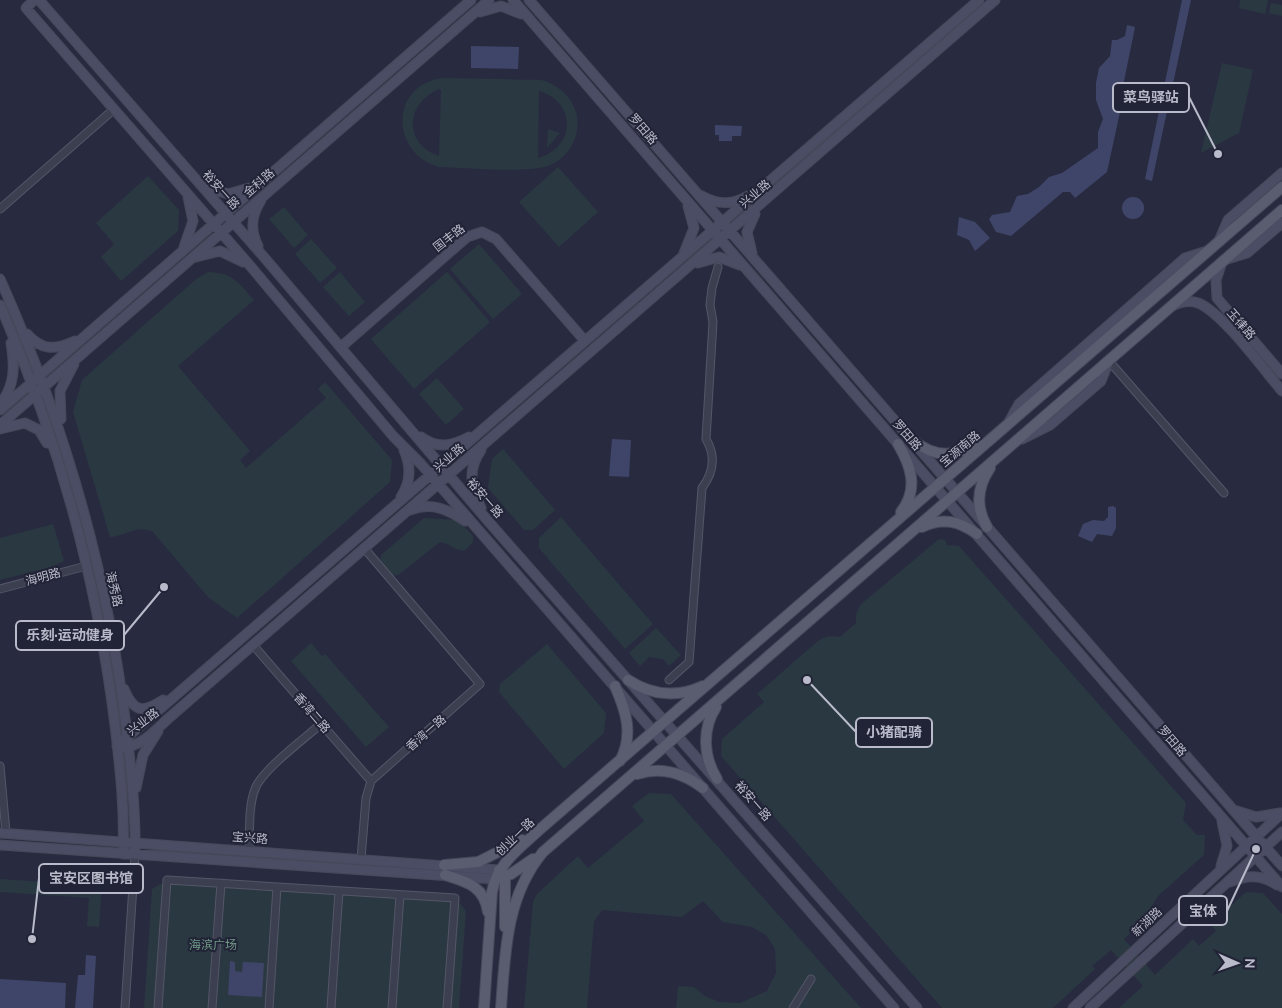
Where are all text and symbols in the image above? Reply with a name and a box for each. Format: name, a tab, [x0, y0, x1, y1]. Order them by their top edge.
callout: 菜鸟驿站	[1113, 83, 1189, 112]
text: 菜鸟驿站	[1123, 89, 1179, 105]
street label: 罗田路	[627, 111, 660, 147]
street label: 金科路	[241, 166, 277, 199]
street label: 裕安一路	[200, 167, 242, 212]
street label: 兴业路	[737, 177, 773, 210]
street label: 国丰路	[431, 221, 467, 254]
street label: 玉律路	[1225, 306, 1258, 342]
street label: 罗田路	[891, 417, 924, 453]
street label: 宝源南路	[937, 428, 982, 469]
street label: 兴业路	[431, 441, 467, 474]
street label: 裕安一路	[465, 475, 506, 520]
street label: 海明路	[24, 566, 62, 587]
street label: 海秀路	[104, 570, 125, 608]
callout: 乐刻·运动健身	[16, 621, 124, 650]
text: 乐刻·运动健身	[26, 627, 114, 643]
street label: 香湾二路	[292, 690, 333, 735]
street label: 兴业路	[124, 706, 161, 738]
street label: 香湾一路	[403, 712, 448, 753]
callout: 小猪配骑	[856, 718, 932, 747]
street label: 罗田路	[1156, 723, 1189, 759]
text: 小猪配骑	[866, 724, 922, 740]
street label: 裕安一路	[733, 778, 774, 823]
street label: 创业一路	[493, 815, 536, 858]
street label: 宝兴路	[232, 830, 268, 845]
callout: 宝安区图书馆	[39, 864, 143, 893]
text: 宝安区图书馆	[49, 870, 133, 886]
callout: 宝体	[1179, 896, 1227, 925]
text: 宝体	[1189, 903, 1217, 919]
street label: 新湖路	[1129, 905, 1164, 939]
park label: 海滨广场	[189, 938, 237, 951]
north arrow	[1212, 938, 1262, 988]
text: N	[1242, 958, 1258, 969]

